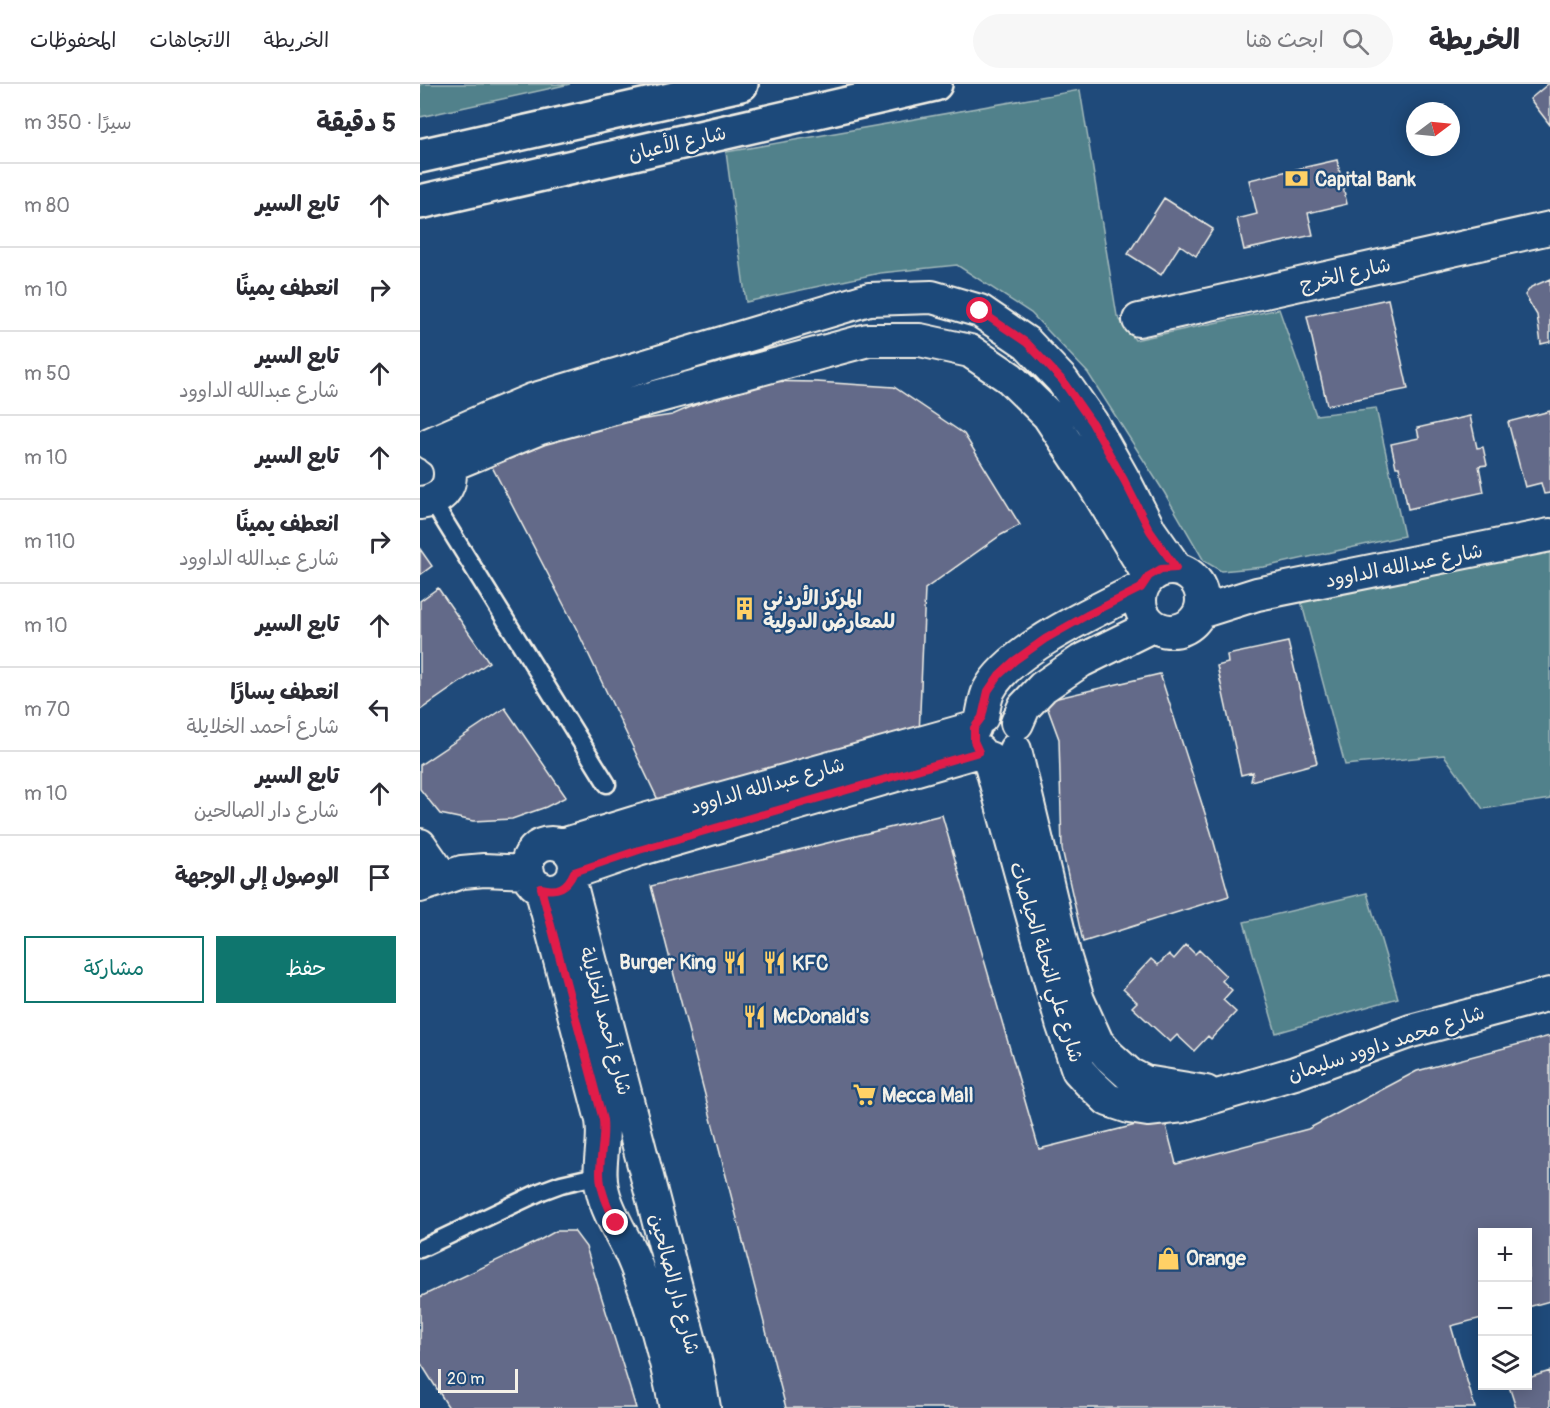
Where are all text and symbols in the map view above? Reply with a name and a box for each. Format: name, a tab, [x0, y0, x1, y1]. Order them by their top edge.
search box	[973, 14, 1393, 68]
text: الخريطة	[1429, 23, 1520, 58]
icon: search	[1339, 25, 1372, 58]
text: ابحث هنا	[1246, 26, 1324, 54]
text: المحفوظات	[30, 27, 116, 54]
text: الاتجاهات	[149, 27, 231, 54]
text: الخريطة	[264, 27, 329, 54]
north arrow	[1406, 102, 1460, 156]
text: 5 دقيقة	[316, 107, 396, 139]
text: سيرًا · 350 m	[24, 110, 132, 135]
street label: شارع الأعيان	[625, 119, 729, 168]
bank icon: Capital Bank	[1284, 166, 1310, 192]
place label: Capital Bank	[1315, 167, 1416, 192]
icon: ahead	[363, 189, 396, 222]
text: تابع السير	[256, 190, 339, 218]
text: 80 m	[24, 193, 70, 218]
street label: شارع الخرج	[1297, 252, 1393, 298]
icon: right	[363, 273, 396, 306]
text: انعطف يمينًا	[236, 274, 339, 302]
text: 10 m	[24, 277, 68, 302]
route start	[966, 297, 992, 323]
text: تابع السير	[256, 342, 339, 370]
icon: ahead	[363, 357, 396, 390]
text: 50 m	[24, 361, 71, 386]
text: شارع عبدالله الداوود	[179, 378, 339, 403]
icon: ahead	[363, 441, 396, 474]
text: تابع السير	[256, 442, 339, 470]
text: 10 m	[24, 445, 68, 470]
text: انعطف يمينًا	[236, 510, 339, 538]
icon: right	[363, 525, 396, 558]
text: 110 m	[24, 529, 75, 554]
street label: شارع عبدالله الداوود	[1323, 538, 1485, 594]
text: شارع عبدالله الداوود	[179, 546, 339, 571]
place label: المركز الأردني للمعارض الدولية	[763, 585, 895, 634]
building icon: المركز الأردني للمعارض الدولية	[732, 596, 758, 622]
icon: ahead	[363, 609, 396, 642]
text: تابع السير	[256, 610, 339, 638]
text: 10 m	[24, 613, 68, 638]
text: انعطف يسارًا	[230, 678, 339, 706]
icon: left	[363, 693, 396, 726]
text: 70 m	[24, 697, 70, 722]
text: شارع أحمد الخلايلة	[186, 714, 339, 739]
street label: شارع عبدالله الداوود	[687, 751, 848, 820]
text: تابع السير	[256, 762, 339, 790]
icon: ahead	[363, 777, 396, 810]
text: 10 m	[24, 781, 68, 806]
text: شارع دار الصالحين	[194, 798, 339, 823]
street label: شارع علي النحلة الحياصات	[999, 859, 1089, 1067]
icon: arrive	[363, 861, 396, 894]
text: الوصول إلى الوجهة	[175, 862, 339, 890]
button: مشاركة	[24, 936, 204, 1003]
button: حفظ	[216, 936, 396, 1003]
street label: شارع أحمد الخلايلة	[573, 944, 637, 1098]
restaurant icon: Burger King	[721, 949, 747, 975]
place label: Burger King	[619, 950, 716, 975]
restaurant icon: KFC	[761, 950, 787, 976]
place label: KFC	[792, 951, 828, 976]
street label: شارع محمد داوود سليمان	[1284, 1000, 1488, 1088]
restaurant icon: McDonald's	[742, 1003, 768, 1029]
place label: McDonald's	[773, 1004, 869, 1029]
supermarket icon: Mecca Mall	[851, 1082, 877, 1108]
place label: Mecca Mall	[882, 1083, 973, 1108]
route end	[602, 1209, 628, 1235]
street label: شارع دار الصالحين	[643, 1211, 705, 1358]
map controls	[1478, 1228, 1532, 1390]
button: +	[1478, 1228, 1532, 1282]
shop icon: Orange	[1155, 1245, 1181, 1271]
place label: Orange	[1186, 1246, 1247, 1271]
button: −	[1478, 1282, 1532, 1336]
button: layers	[1478, 1336, 1532, 1390]
scale bar	[438, 1366, 518, 1394]
text: 20 m	[447, 1369, 485, 1389]

